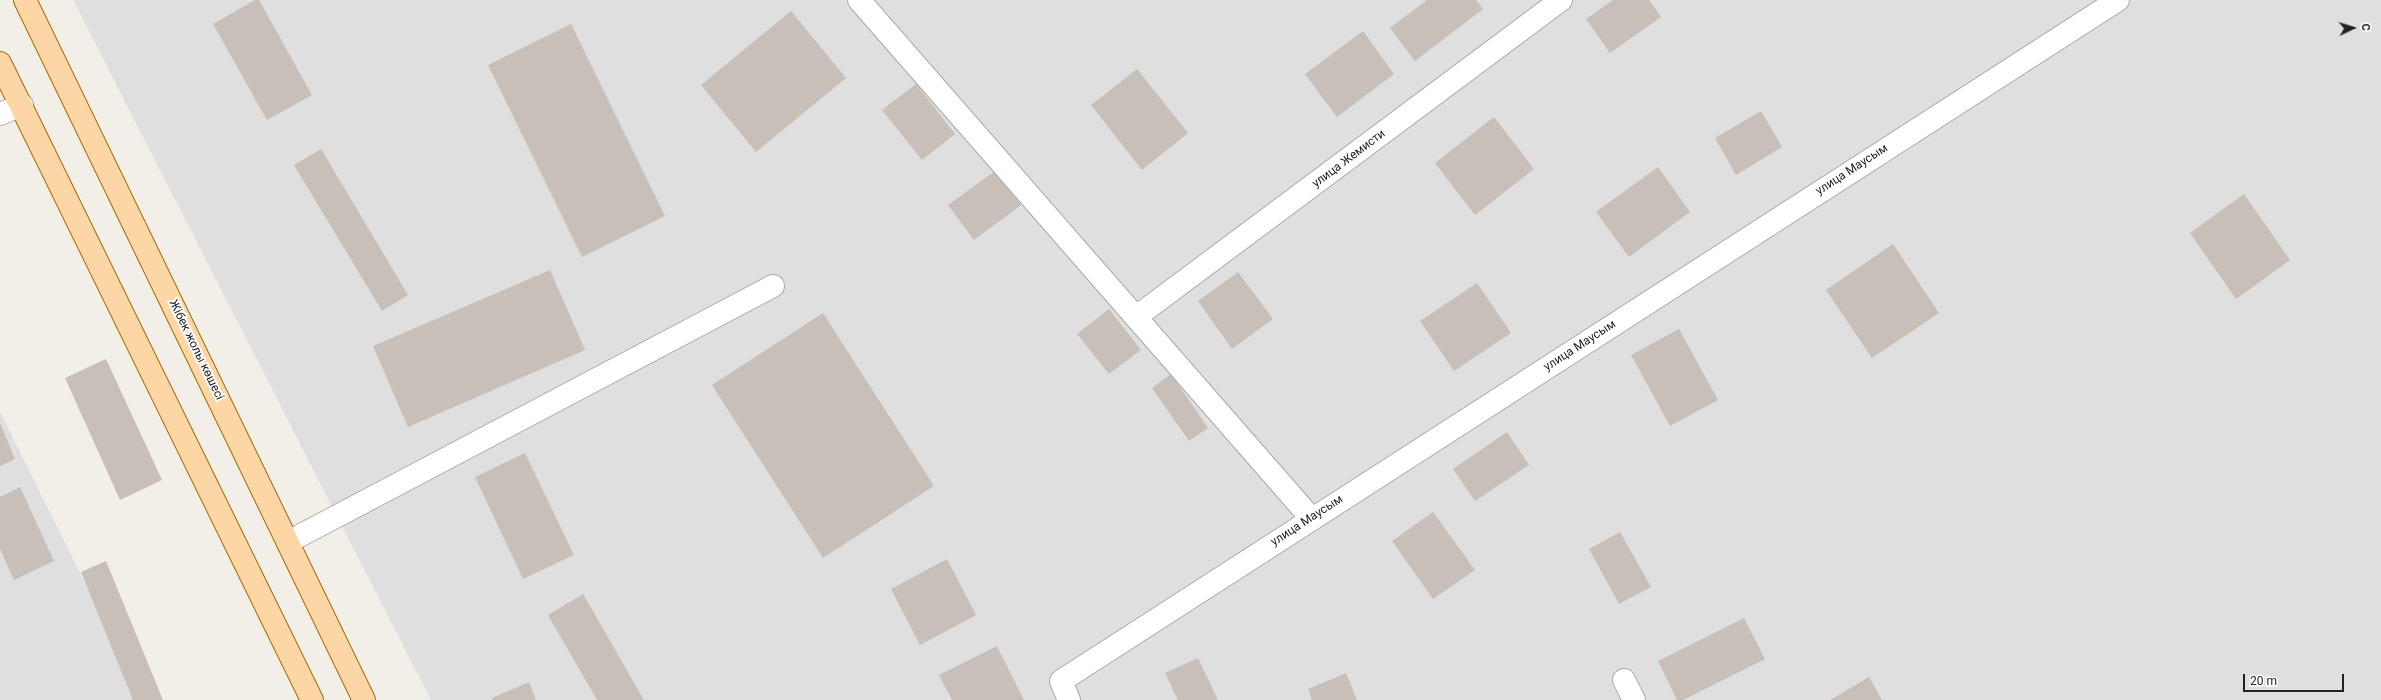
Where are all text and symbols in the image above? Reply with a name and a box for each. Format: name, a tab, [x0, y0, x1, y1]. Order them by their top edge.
north arrow	[2333, 8, 2373, 48]
text: С	[2359, 23, 2372, 31]
street label: улица Жемисти	[1310, 127, 1388, 191]
street label: улица Маусым	[1813, 141, 1891, 199]
street label: Жібек жолы көшесі	[165, 297, 227, 403]
street label: улица Маусым	[1541, 317, 1619, 375]
street label: улица Маусым	[1268, 492, 1346, 550]
scale bar	[2245, 666, 2346, 692]
text: 20 m	[2250, 674, 2277, 688]

